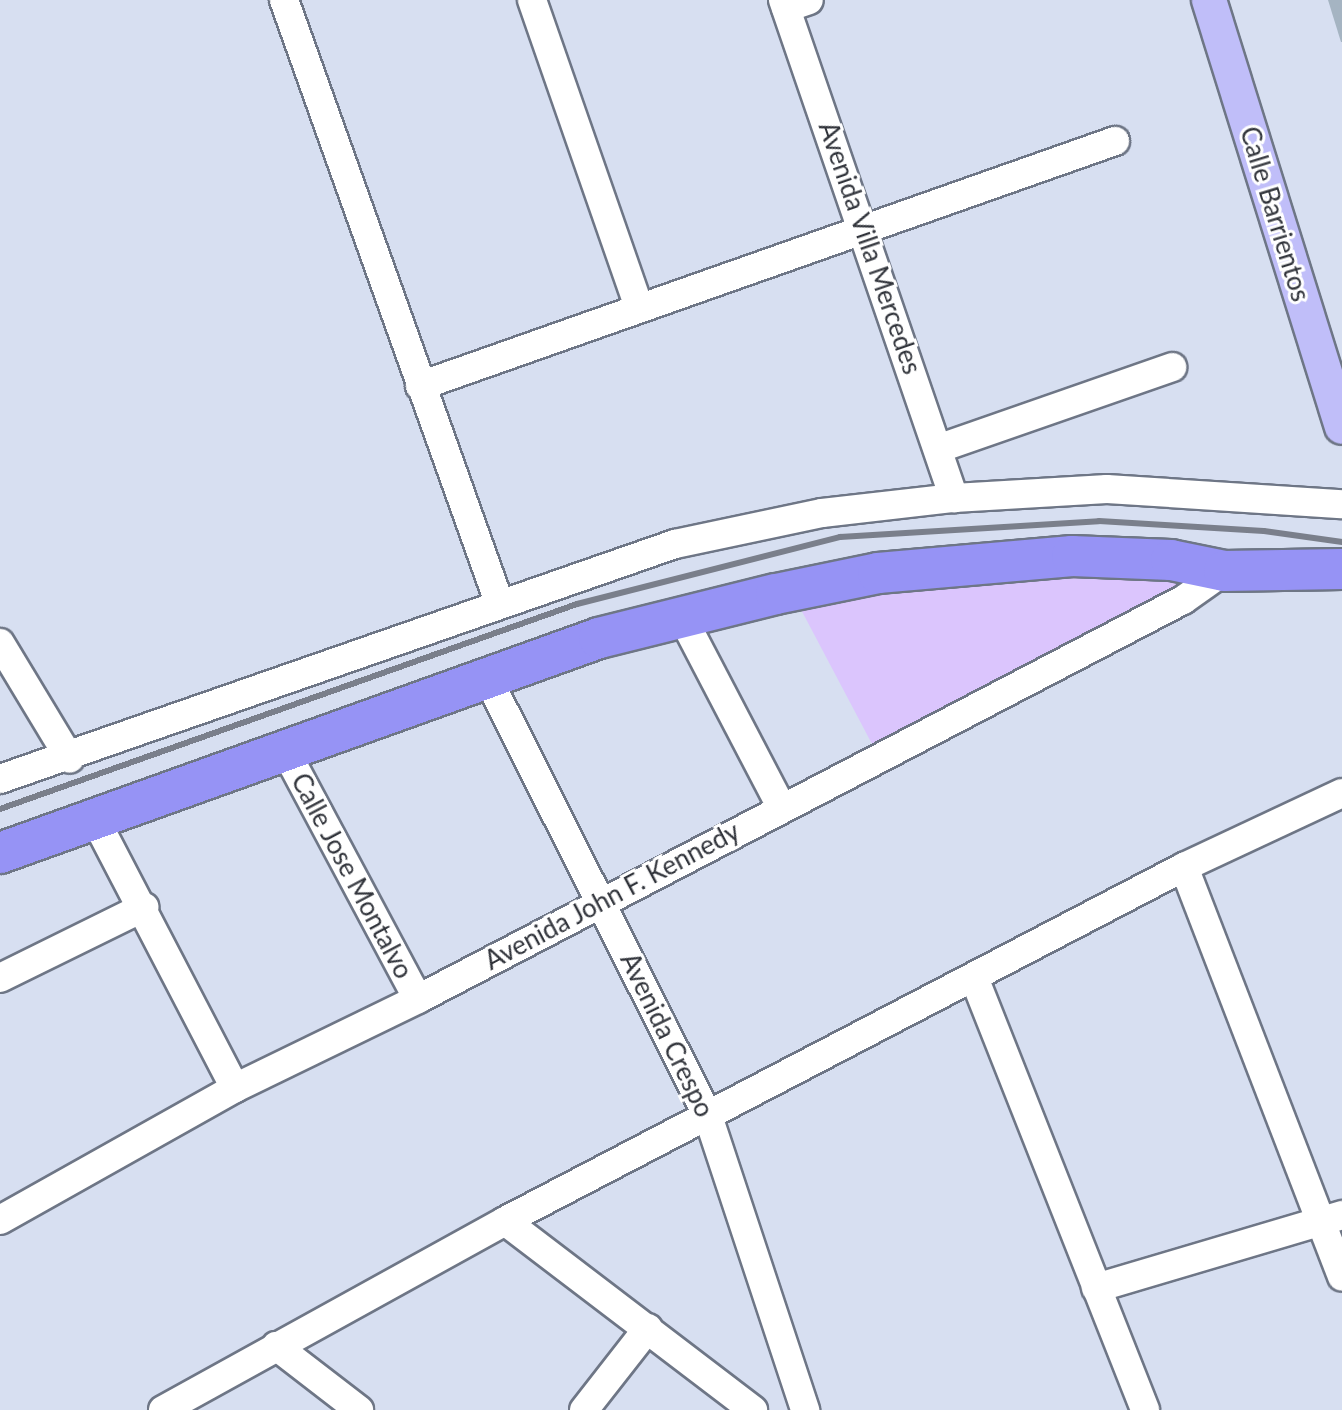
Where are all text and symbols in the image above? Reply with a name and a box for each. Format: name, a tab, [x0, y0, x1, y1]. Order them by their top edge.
street label: Avenida Villa Mercedes	[812, 117, 928, 379]
street label: Calle Barrientos	[1234, 123, 1316, 305]
street label: Calle Jose Montalvo	[285, 768, 419, 984]
street label: Avenida John F. Kennedy	[479, 815, 745, 977]
street label: Avenida Crespo	[614, 948, 720, 1122]

